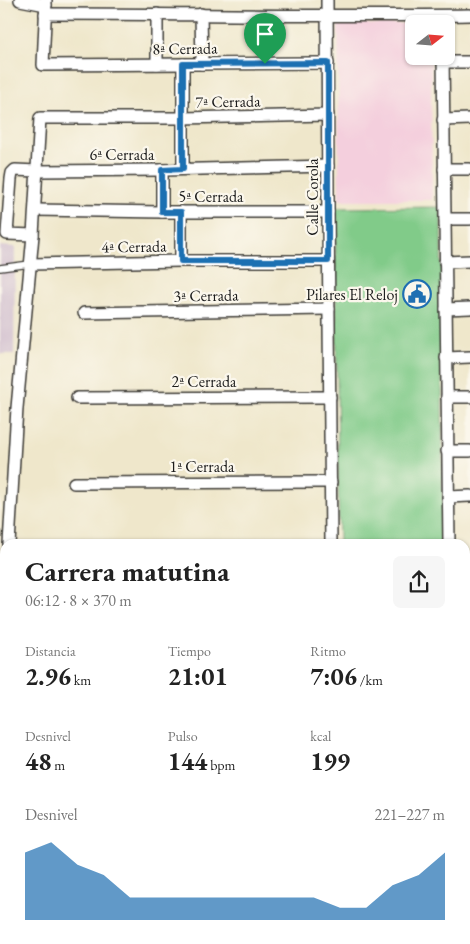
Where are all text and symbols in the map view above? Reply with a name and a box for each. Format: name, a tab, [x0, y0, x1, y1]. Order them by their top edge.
pin	[244, 13, 286, 64]
north arrow	[405, 15, 455, 65]
map controls	[405, 15, 455, 65]
icon: arrive	[251, 20, 279, 48]
street label: 8ª Cerrada	[152, 37, 218, 60]
street label: 7ª Cerrada	[195, 90, 261, 113]
street label: 6ª Cerrada	[90, 144, 155, 165]
street label: Calle Corola	[302, 158, 323, 236]
street label: 5ª Cerrada	[179, 186, 244, 207]
street label: 4ª Cerrada	[101, 235, 167, 258]
public building icon: Pilares El Reloj	[402, 279, 432, 309]
street label: 3ª Cerrada	[173, 284, 239, 307]
place label: Pilares El Reloj	[306, 284, 398, 305]
street label: 2ª Cerrada	[172, 371, 237, 392]
street label: 1ª Cerrada	[170, 456, 235, 477]
text: Carrera matutina	[25, 553, 229, 589]
button: share	[393, 556, 445, 608]
text: 06:12 · 8 × 370 m	[25, 590, 132, 611]
text: Distancia	[25, 642, 76, 660]
text: Tiempo	[168, 642, 211, 660]
text: Ritmo	[310, 642, 346, 660]
text: 2.96	[25, 660, 71, 692]
text: 21:01	[168, 660, 228, 692]
text: 7:06	[310, 660, 357, 692]
text: km	[71, 671, 91, 689]
text: /km	[357, 671, 383, 689]
text: Desnivel	[25, 727, 71, 745]
text: Pulso	[168, 727, 198, 745]
text: kcal	[310, 727, 331, 745]
text: 48	[25, 745, 51, 777]
text: 144	[168, 745, 207, 777]
text: 199	[310, 745, 350, 777]
text: m	[51, 756, 65, 774]
text: bpm	[207, 756, 236, 774]
text: Desnivel	[25, 804, 78, 825]
text: 221–227 m	[374, 804, 445, 825]

